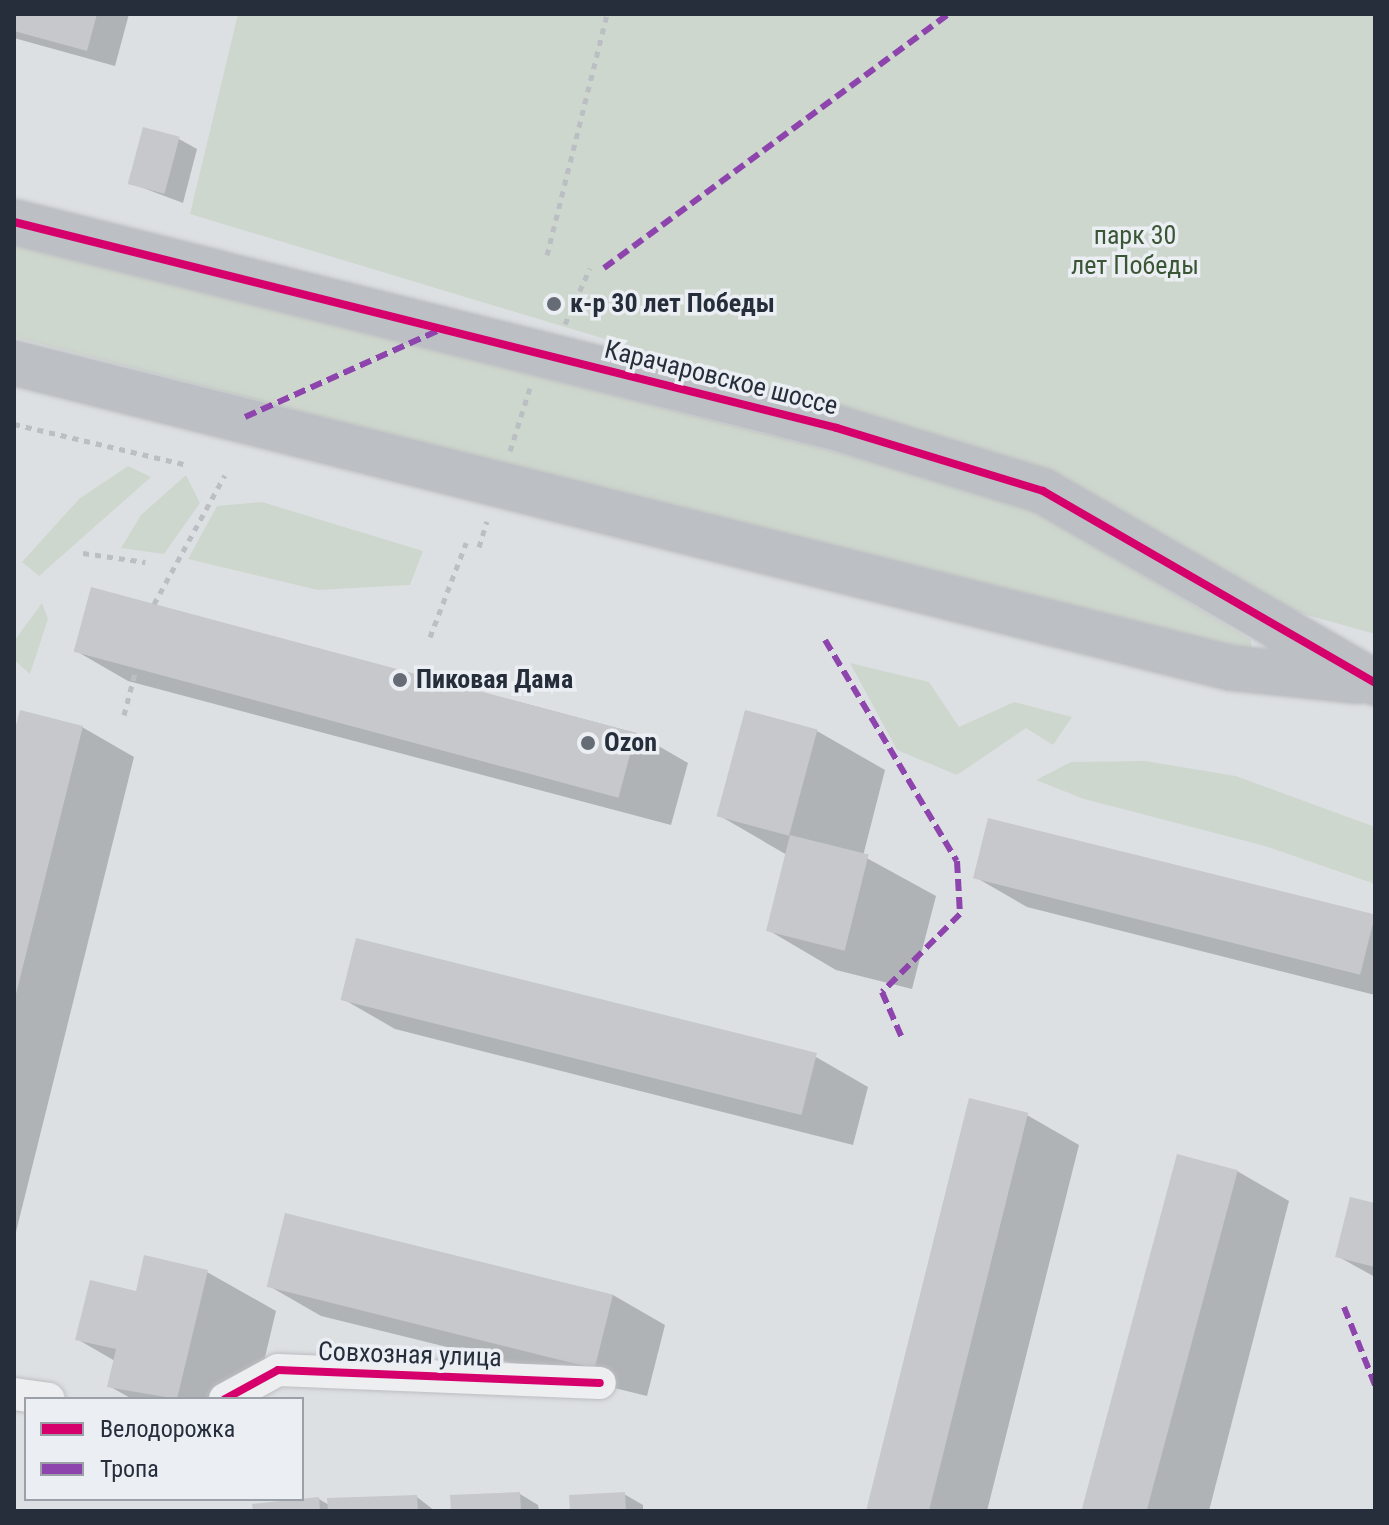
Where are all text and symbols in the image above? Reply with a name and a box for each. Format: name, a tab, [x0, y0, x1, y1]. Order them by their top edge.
park label: парк 30 лет Победы	[1071, 220, 1199, 282]
place label: к-р 30 лет Победы	[570, 288, 775, 320]
marker: к-р 30 лет Победы	[545, 295, 563, 313]
street label: Карачаровское шоссе	[601, 334, 841, 422]
place label: Пиковая Дама	[416, 664, 573, 696]
marker: Пиковая Дама	[391, 671, 409, 689]
place label: Ozon	[604, 727, 657, 759]
marker: Ozon	[579, 734, 597, 752]
street label: Совхозная улица	[318, 1336, 502, 1374]
legend	[24, 1397, 304, 1501]
text: Велодорожка	[100, 1415, 235, 1443]
text: Тропа	[100, 1455, 159, 1483]

